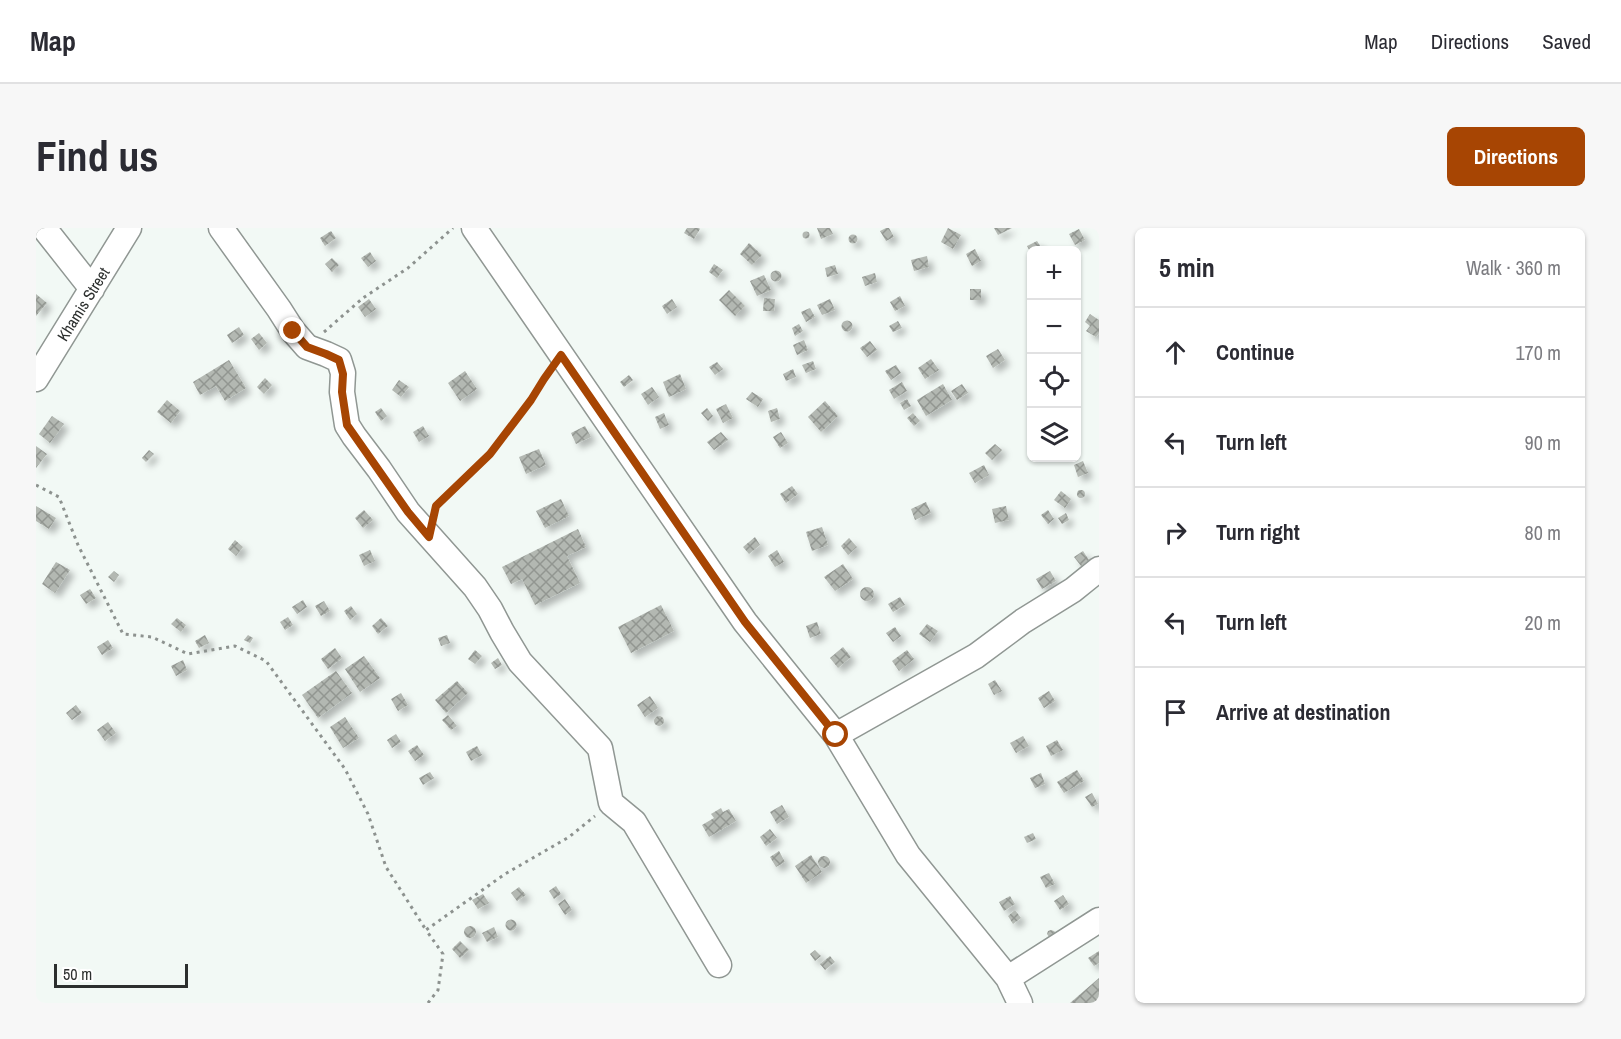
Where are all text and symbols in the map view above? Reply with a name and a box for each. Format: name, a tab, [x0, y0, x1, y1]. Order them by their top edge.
text: Map	[30, 22, 76, 60]
text: Map	[1364, 27, 1398, 56]
text: Directions	[1431, 27, 1509, 56]
text: Saved	[1542, 27, 1591, 56]
button: Directions	[1447, 127, 1585, 186]
text: Find us	[36, 128, 158, 184]
map controls	[1027, 246, 1081, 462]
button: +	[1027, 246, 1081, 300]
text: 5 min	[1159, 250, 1215, 285]
text: Walk · 360 m	[1466, 254, 1561, 281]
street label: Khamis Street	[52, 263, 115, 345]
button: −	[1027, 300, 1081, 354]
route end	[279, 317, 305, 343]
icon: ahead	[1159, 336, 1192, 369]
text: Continue	[1216, 337, 1294, 367]
text: 170 m	[1515, 339, 1561, 366]
button: locate	[1027, 354, 1081, 408]
button: layers	[1027, 408, 1081, 462]
icon: left	[1159, 426, 1192, 459]
text: Turn left	[1216, 427, 1287, 457]
text: 90 m	[1525, 429, 1561, 456]
icon: right	[1159, 516, 1192, 549]
text: Turn right	[1216, 517, 1300, 547]
text: 80 m	[1525, 519, 1561, 546]
icon: left	[1159, 606, 1192, 639]
text: Turn left	[1216, 607, 1287, 637]
text: 20 m	[1525, 609, 1561, 636]
icon: arrive	[1159, 696, 1192, 729]
text: Arrive at destination	[1216, 697, 1390, 727]
route start	[822, 721, 848, 747]
scale bar	[54, 961, 188, 988]
text: 50 m	[63, 963, 92, 985]

